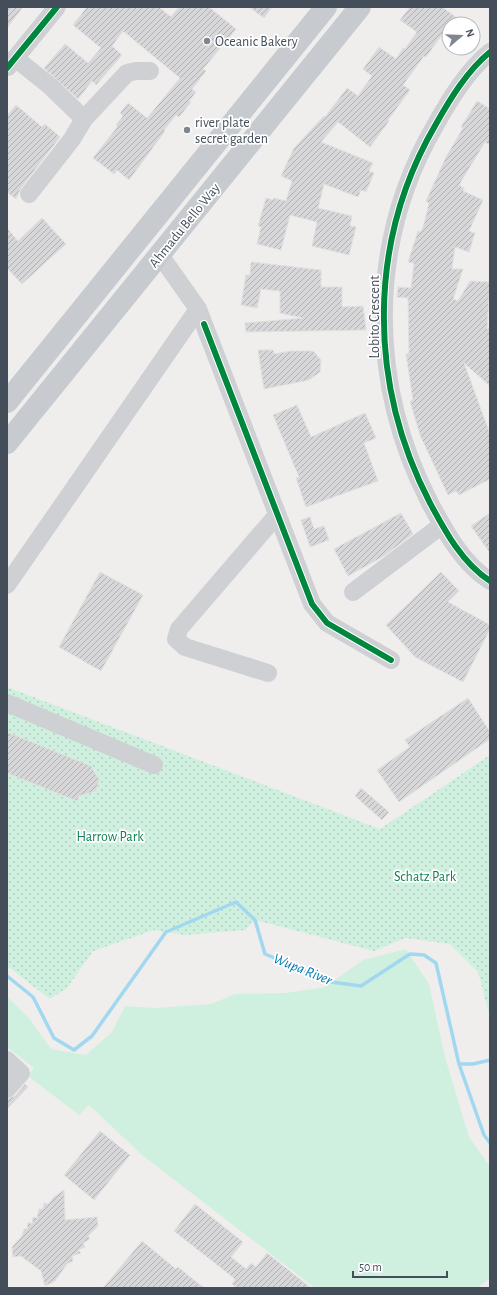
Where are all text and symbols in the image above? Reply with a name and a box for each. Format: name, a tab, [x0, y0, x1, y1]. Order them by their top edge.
north arrow	[441, 16, 481, 56]
text: N	[464, 27, 476, 38]
place label: Oceanic Bakery	[215, 35, 298, 49]
marker: Oceanic Bakery	[202, 36, 212, 46]
place label: river plate secret garden	[195, 116, 268, 146]
marker: river plate secret garden	[182, 125, 192, 135]
street label: Ahmadu Bello Way	[147, 181, 223, 270]
street label: Lobito Crescent	[368, 275, 382, 359]
park label: Harrow Park	[76, 830, 144, 844]
park label: Schatz Park	[394, 870, 457, 884]
water label: Wupa River	[271, 951, 335, 988]
scale bar	[353, 1253, 447, 1279]
text: 50 m	[359, 1261, 382, 1273]

